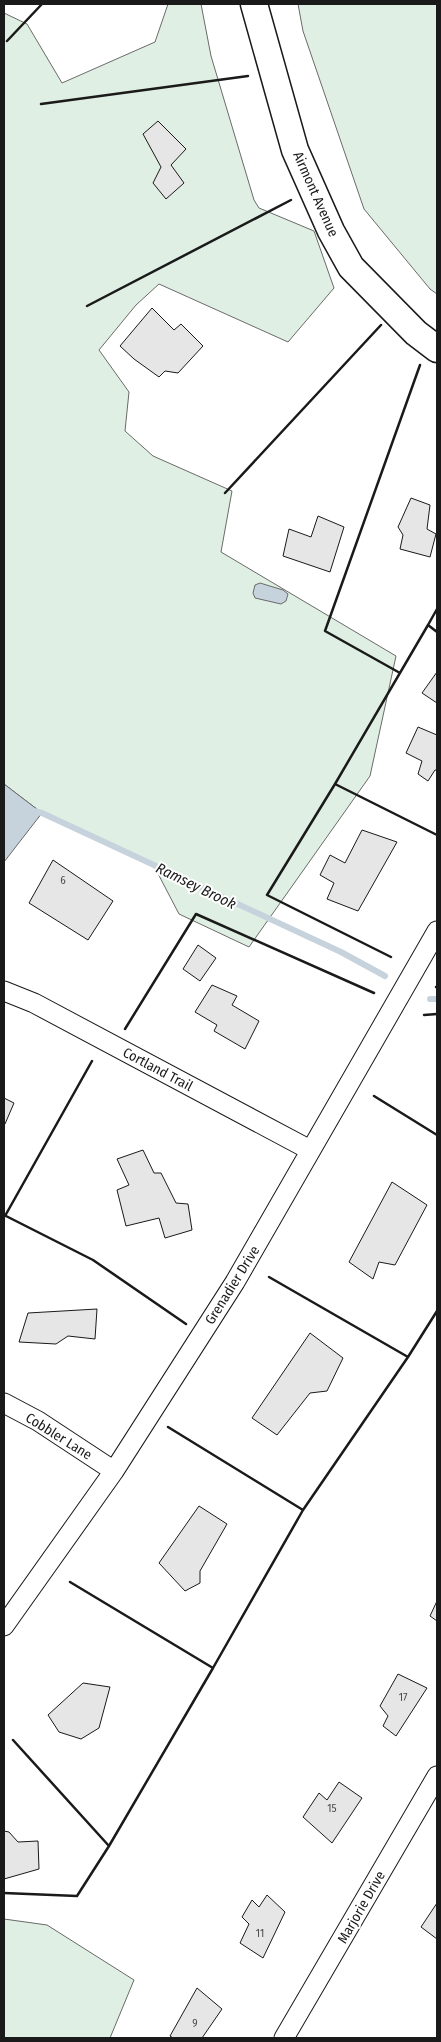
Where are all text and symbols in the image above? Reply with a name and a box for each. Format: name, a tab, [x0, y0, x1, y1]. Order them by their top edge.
street label: Airmont Avenue	[289, 149, 342, 239]
water label: Ramsey Brook	[153, 859, 239, 913]
house number: 6	[60, 874, 66, 887]
street label: Cortland Trail	[120, 1044, 196, 1095]
street label: Grenadier Drive	[202, 1243, 263, 1328]
street label: Cobbler Lane	[22, 1409, 95, 1464]
house number: 17	[399, 1691, 408, 1704]
house number: 15	[327, 1802, 337, 1815]
street label: Marjorie Drive	[334, 1868, 389, 1946]
house number: 11	[256, 1927, 264, 1940]
house number: 9	[192, 2017, 198, 2030]

